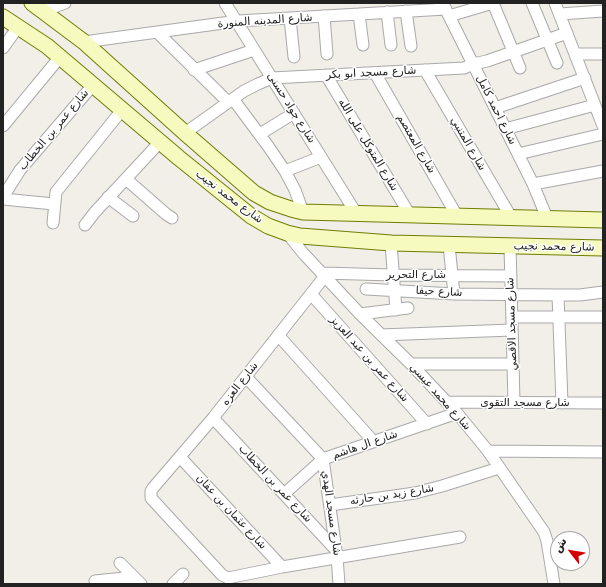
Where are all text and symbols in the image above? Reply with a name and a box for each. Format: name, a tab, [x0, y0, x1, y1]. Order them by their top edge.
street label: شارع المدينه المنورة	[217, 11, 313, 31]
street label: شارع مسجد ابو بكر	[325, 64, 417, 82]
street label: شارع جواد حسنى	[264, 70, 318, 146]
street label: شارع احمد كامل	[473, 73, 519, 147]
street label: شارع عمر بن الخطاب	[16, 87, 92, 173]
street label: شارع المتوكل على الله	[335, 96, 401, 194]
street label: شارع المعتصم	[394, 112, 438, 176]
street label: شارع المتنبي	[447, 115, 489, 173]
street label: شارع محمد نجيب	[193, 167, 265, 227]
street label: شارع محمد نجيب	[513, 240, 595, 254]
street label: شارع التحرير	[386, 268, 446, 282]
street label: شارع مسجد الاقصي	[504, 277, 520, 371]
street label: شارع حيفا	[415, 284, 463, 300]
street label: شارع عمر بن عبد العزيز	[327, 313, 411, 405]
street label: شارع العزه	[219, 360, 261, 408]
street label: شارع محمد عيسي	[407, 361, 473, 433]
street label: شارع مسجد التقوى	[480, 396, 570, 410]
street label: شارع ال هاشم	[331, 428, 399, 462]
street label: شارع عمر بن الخطاب	[236, 442, 314, 526]
street label: شارع مسجد الهدي	[318, 470, 344, 556]
street label: شارع عثمان بن عفان	[193, 472, 269, 552]
street label: شارع زيد بن حارثه	[349, 482, 435, 508]
north arrow	[550, 531, 590, 571]
text: ش	[551, 535, 570, 555]

